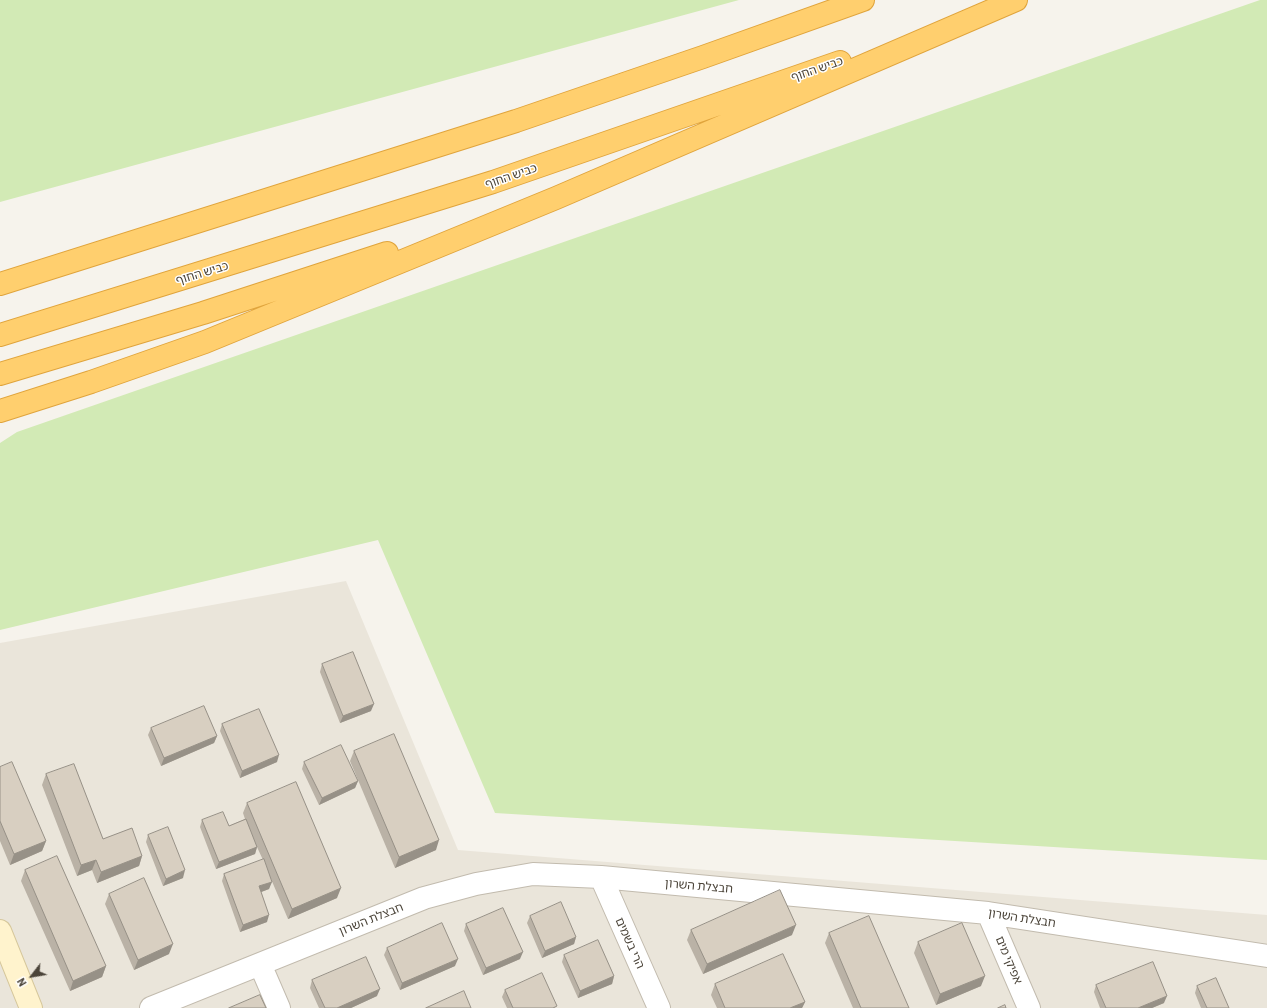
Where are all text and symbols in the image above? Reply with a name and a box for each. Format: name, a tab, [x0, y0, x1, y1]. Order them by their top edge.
street label: כביש החוף	[789, 53, 845, 85]
street label: כביש החוף	[483, 160, 539, 192]
street label: כביש החוף	[174, 258, 230, 288]
street label: חבצלת השרון	[664, 876, 734, 896]
street label: חבצלת השרון	[337, 900, 405, 938]
street label: חבצלת השרון	[987, 906, 1057, 930]
street label: הרי בשמים	[612, 915, 648, 971]
street label: אפיקי מים	[992, 934, 1026, 986]
north arrow	[12, 956, 52, 996]
text: N	[14, 976, 29, 989]

